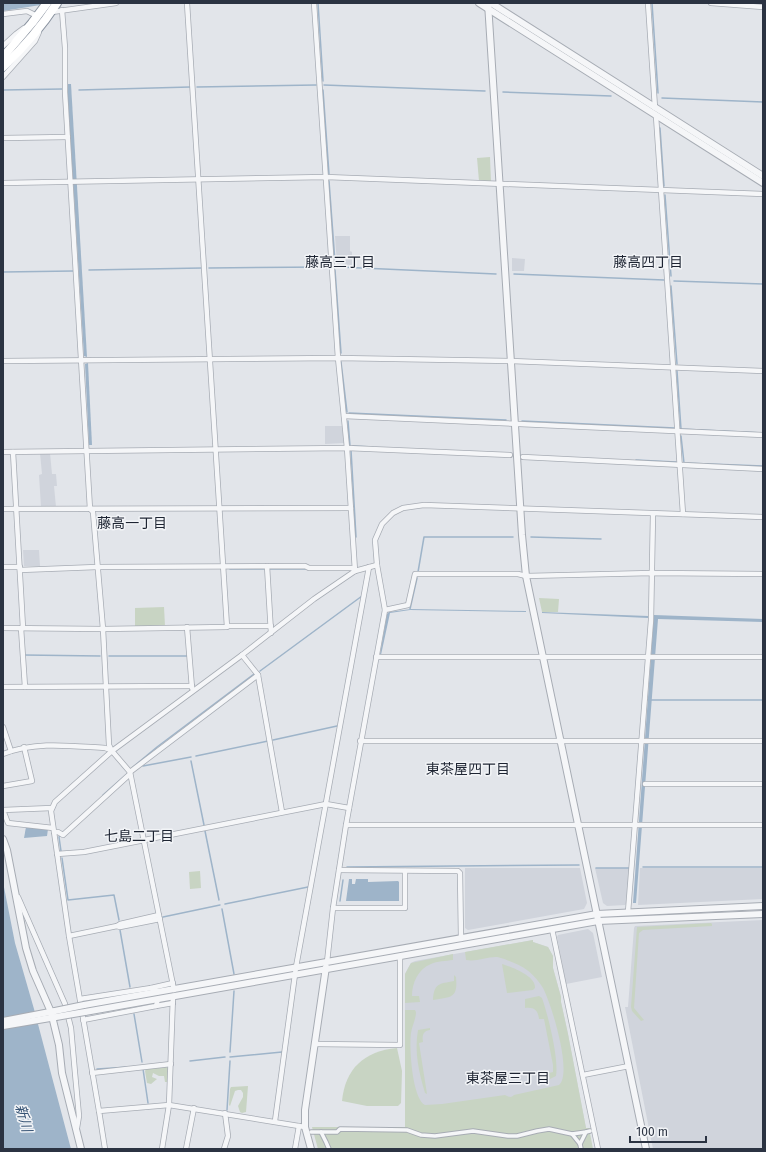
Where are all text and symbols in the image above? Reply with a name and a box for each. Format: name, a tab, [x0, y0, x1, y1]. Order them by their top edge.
district label: 藤高三丁目	[305, 254, 375, 271]
district label: 藤高四丁目	[613, 254, 683, 271]
district label: 藤高一丁目	[97, 515, 167, 532]
district label: 東茶屋四丁目	[426, 761, 510, 778]
district label: 七島二丁目	[104, 828, 174, 845]
district label: 東茶屋三丁目	[466, 1070, 550, 1087]
water label: 新川	[12, 1102, 36, 1136]
scale bar	[630, 1118, 706, 1144]
text: 100 m	[636, 1125, 668, 1139]

